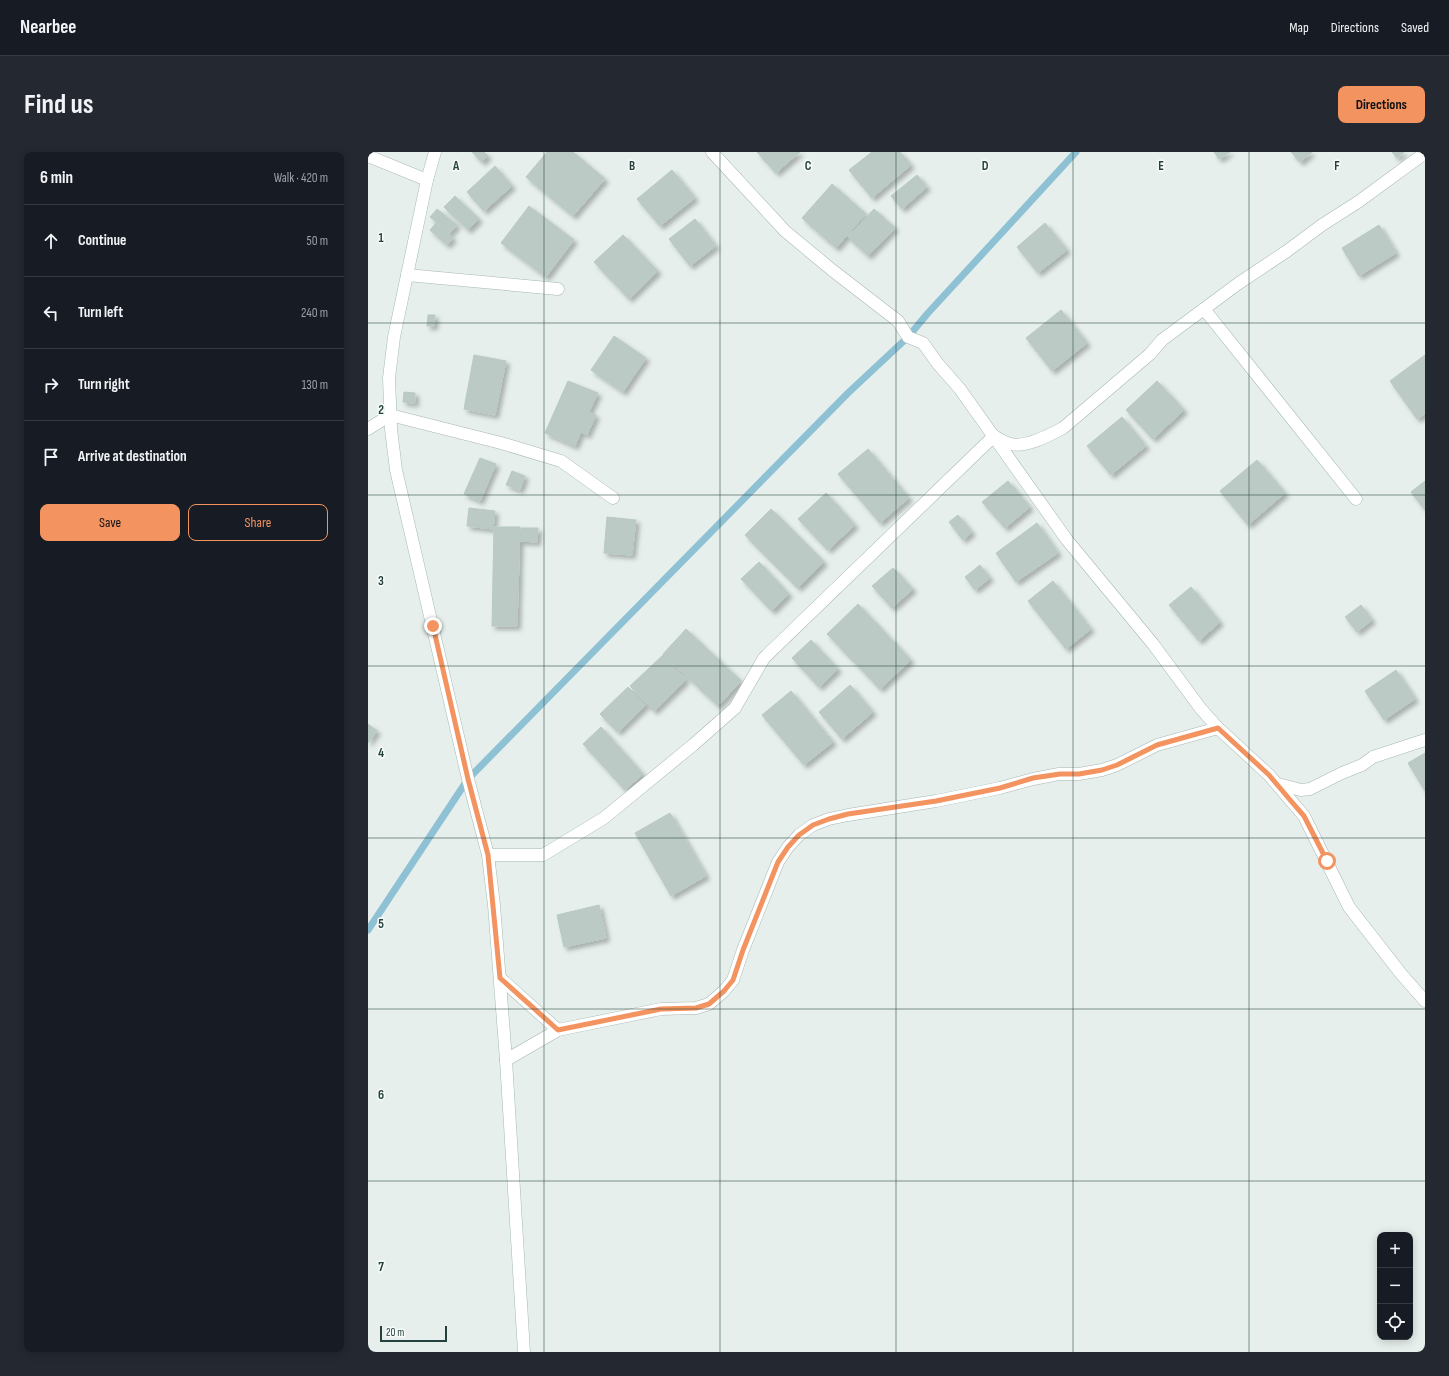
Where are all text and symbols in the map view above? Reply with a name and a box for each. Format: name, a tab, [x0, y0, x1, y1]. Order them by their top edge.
text: Nearbee	[20, 16, 76, 39]
text: Map	[1289, 19, 1309, 36]
text: Directions	[1331, 19, 1379, 36]
text: Saved	[1401, 19, 1429, 36]
button: Directions	[1338, 86, 1425, 123]
text: Find us	[24, 88, 93, 121]
text: A	[452, 158, 460, 174]
text: B	[629, 158, 635, 174]
text: C	[805, 158, 812, 174]
text: D	[982, 158, 989, 174]
text: E	[1158, 158, 1164, 174]
text: F	[1334, 158, 1340, 174]
text: 6 min	[40, 168, 73, 188]
text: Walk · 420 m	[274, 170, 328, 186]
icon: ahead	[40, 230, 62, 252]
text: 1	[378, 230, 384, 246]
text: Continue	[78, 231, 127, 250]
text: 50 m	[307, 233, 328, 249]
icon: left	[40, 302, 62, 324]
text: Turn left	[78, 303, 123, 322]
text: 240 m	[301, 305, 328, 321]
icon: right	[40, 374, 62, 396]
text: Turn right	[78, 375, 130, 394]
text: 130 m	[302, 377, 328, 393]
text: 2	[378, 402, 384, 418]
icon: arrive	[40, 446, 62, 468]
text: Arrive at destination	[78, 447, 187, 466]
button: Save	[40, 504, 180, 541]
button: Share	[188, 504, 328, 541]
text: 3	[378, 573, 384, 589]
route end	[424, 617, 442, 635]
text: 4	[378, 745, 384, 761]
route start	[1318, 852, 1336, 870]
text: 5	[378, 916, 384, 932]
text: 6	[378, 1087, 384, 1103]
map controls	[1377, 1232, 1413, 1340]
button: +	[1377, 1232, 1413, 1268]
text: 7	[378, 1259, 384, 1275]
button: −	[1377, 1268, 1413, 1304]
button: locate	[1377, 1304, 1413, 1340]
scale bar	[380, 1324, 447, 1343]
text: 20 m	[386, 1326, 404, 1339]

